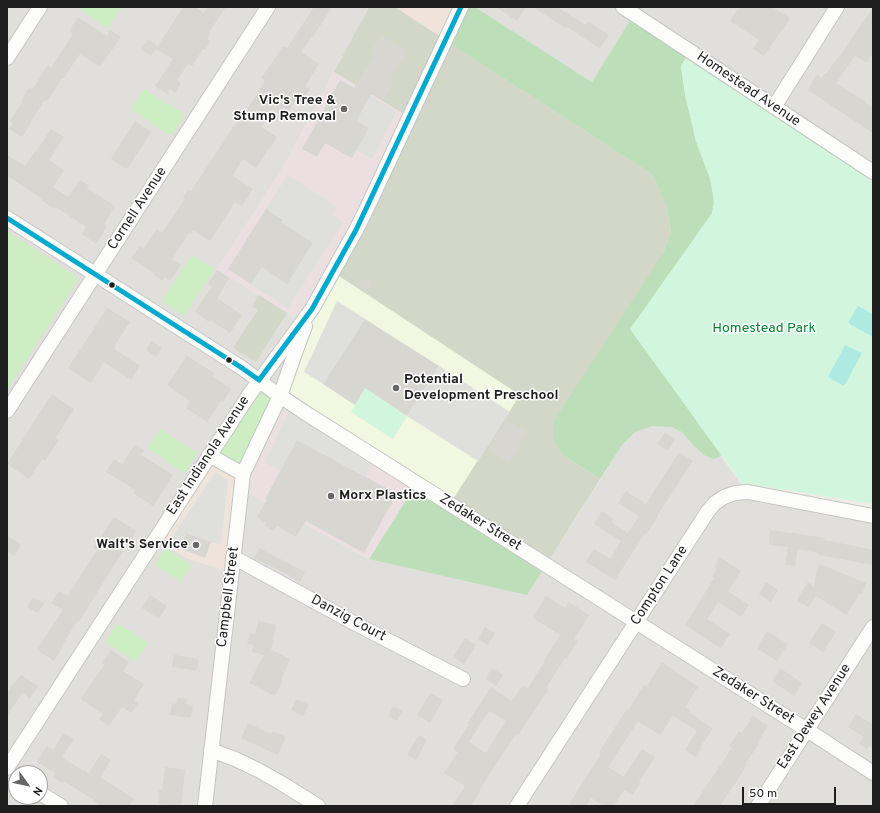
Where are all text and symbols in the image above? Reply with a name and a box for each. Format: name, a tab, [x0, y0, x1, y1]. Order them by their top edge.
street label: Homestead Avenue	[693, 49, 803, 131]
place label: Vic's Tree & Stump Removal	[233, 93, 336, 126]
marker: Vic's Tree & Stump Removal	[339, 104, 349, 114]
street label: Cornell Avenue	[105, 164, 171, 254]
unlabelled marker	[107, 280, 117, 290]
park label: Homestead Park	[712, 321, 816, 337]
unlabelled marker	[224, 355, 234, 365]
place label: Potential Development Preschool	[404, 372, 559, 404]
marker: Potential Development Preschool	[391, 383, 401, 393]
street label: East Indianola Avenue	[164, 393, 254, 519]
place label: Morx Plastics	[339, 488, 426, 504]
marker: Morx Plastics	[326, 491, 336, 501]
street label: Zedaker Street	[436, 491, 524, 555]
place label: Walt's Service	[96, 537, 188, 553]
marker: Walt's Service	[191, 540, 201, 550]
street label: Compton Lane	[628, 543, 692, 629]
street label: Campbell Street	[214, 546, 244, 648]
street label: Danzig Court	[308, 592, 388, 646]
street label: East Dewey Avenue	[775, 661, 855, 773]
street label: Zedaker Street	[709, 664, 797, 728]
north arrow	[8, 765, 48, 805]
scale bar	[744, 779, 838, 805]
text: N	[29, 784, 45, 798]
text: 50 m	[749, 786, 777, 802]

